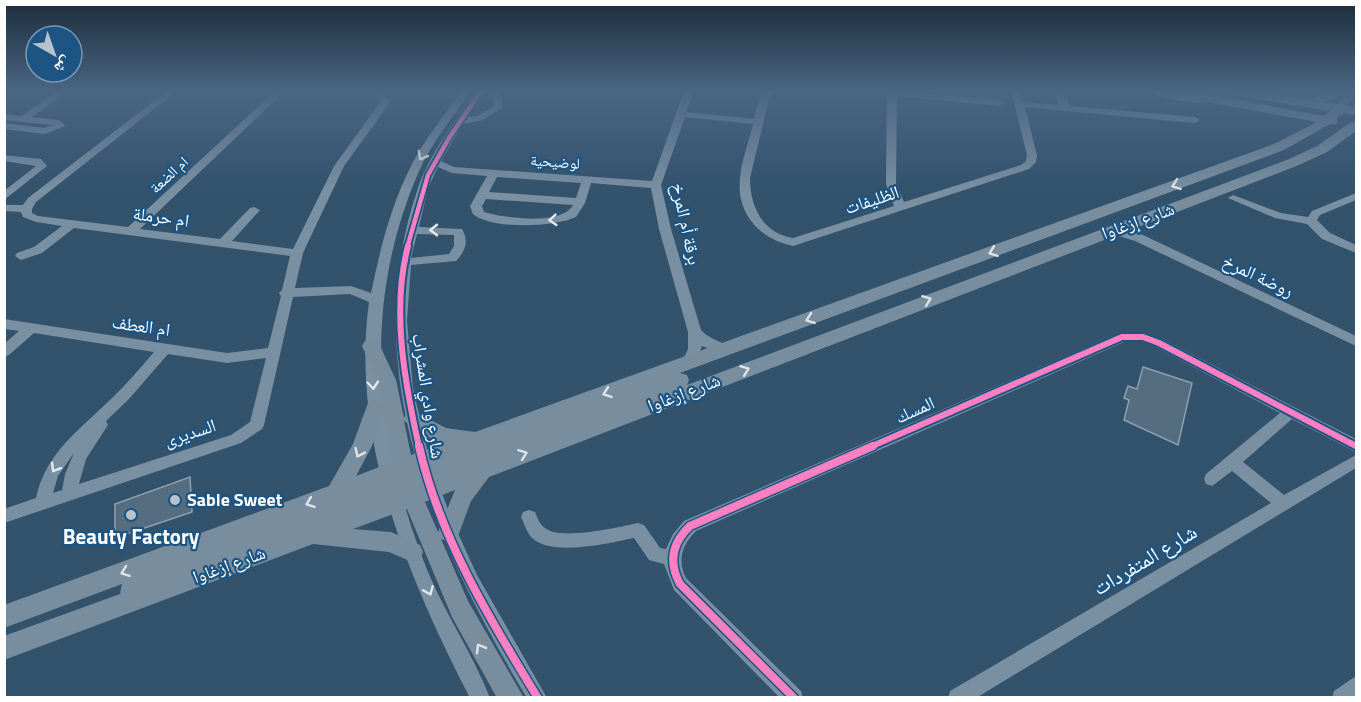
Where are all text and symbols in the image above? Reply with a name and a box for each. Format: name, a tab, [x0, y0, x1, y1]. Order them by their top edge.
north arrow	[24, 24, 84, 84]
text: ش	[49, 51, 78, 80]
street label: لوضيحية	[530, 148, 581, 175]
one-way arrow	[418, 150, 429, 161]
street label: ام الضعة	[144, 151, 193, 199]
one-way arrow	[1171, 177, 1182, 190]
street label: الظليفات	[841, 178, 903, 221]
street label: برقة أم المرخ	[665, 180, 708, 267]
street label: شارع إزغاوا	[1098, 195, 1178, 246]
street label: ام حرملة	[131, 199, 191, 234]
one-way arrow	[549, 213, 558, 226]
one-way arrow	[430, 224, 439, 236]
one-way arrow	[988, 244, 999, 257]
street label: روضة المرخ	[1218, 247, 1298, 304]
one-way arrow	[921, 295, 932, 308]
street label: ام العطف	[110, 308, 172, 343]
one-way arrow	[805, 311, 816, 324]
street label: شارع وادي المشراب	[404, 331, 452, 461]
one-way arrow	[739, 364, 749, 377]
street label: شارع إزغاوا	[644, 366, 724, 419]
one-way arrow	[366, 380, 379, 389]
one-way arrow	[602, 386, 613, 399]
street label: المسك	[891, 389, 939, 430]
street label: السديرى	[160, 411, 219, 454]
one-way arrow	[354, 446, 366, 457]
one-way arrow	[517, 448, 528, 461]
one-way arrow	[51, 461, 63, 472]
place label: Sable Sweet	[187, 486, 283, 513]
marker: Sable Sweet	[168, 493, 182, 507]
one-way arrow	[305, 496, 316, 508]
marker: Beauty Factory	[124, 508, 138, 522]
street label: شارع المتفردات	[1086, 515, 1203, 603]
place label: Beauty Factory	[63, 520, 200, 552]
street label: شارع إزغاوا	[189, 539, 269, 590]
one-way arrow	[120, 565, 131, 578]
one-way arrow	[422, 585, 434, 596]
one-way arrow	[476, 644, 488, 654]

